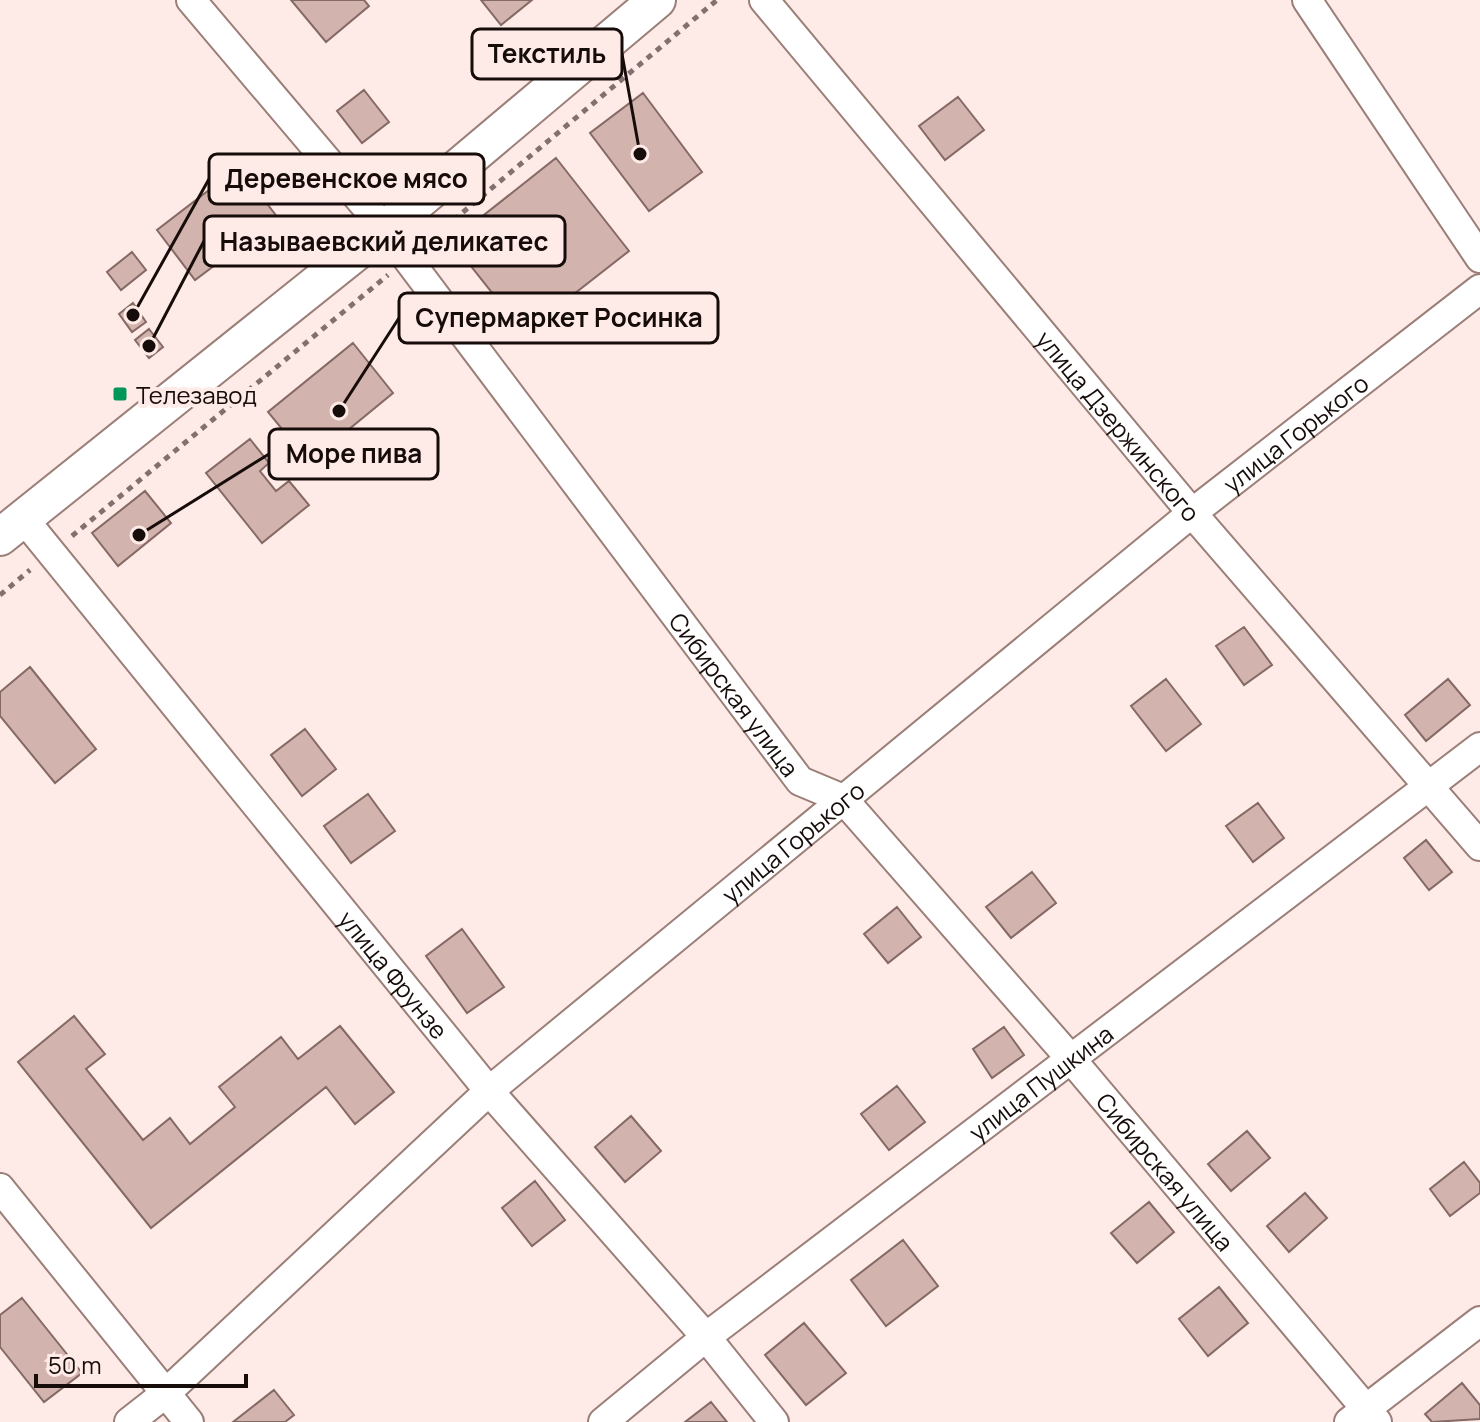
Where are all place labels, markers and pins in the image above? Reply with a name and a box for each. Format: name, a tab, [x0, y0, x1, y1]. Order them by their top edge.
callout: Текстиль	[472, 29, 622, 79]
callout: Деревенское мясо	[209, 154, 484, 204]
callout: Называевский деликатес	[204, 216, 565, 266]
callout: Супермаркет Росинка	[399, 293, 718, 343]
place label: Телезавод	[136, 378, 257, 411]
marker: Телезавод	[111, 385, 129, 403]
callout: Море пива	[269, 429, 438, 479]

